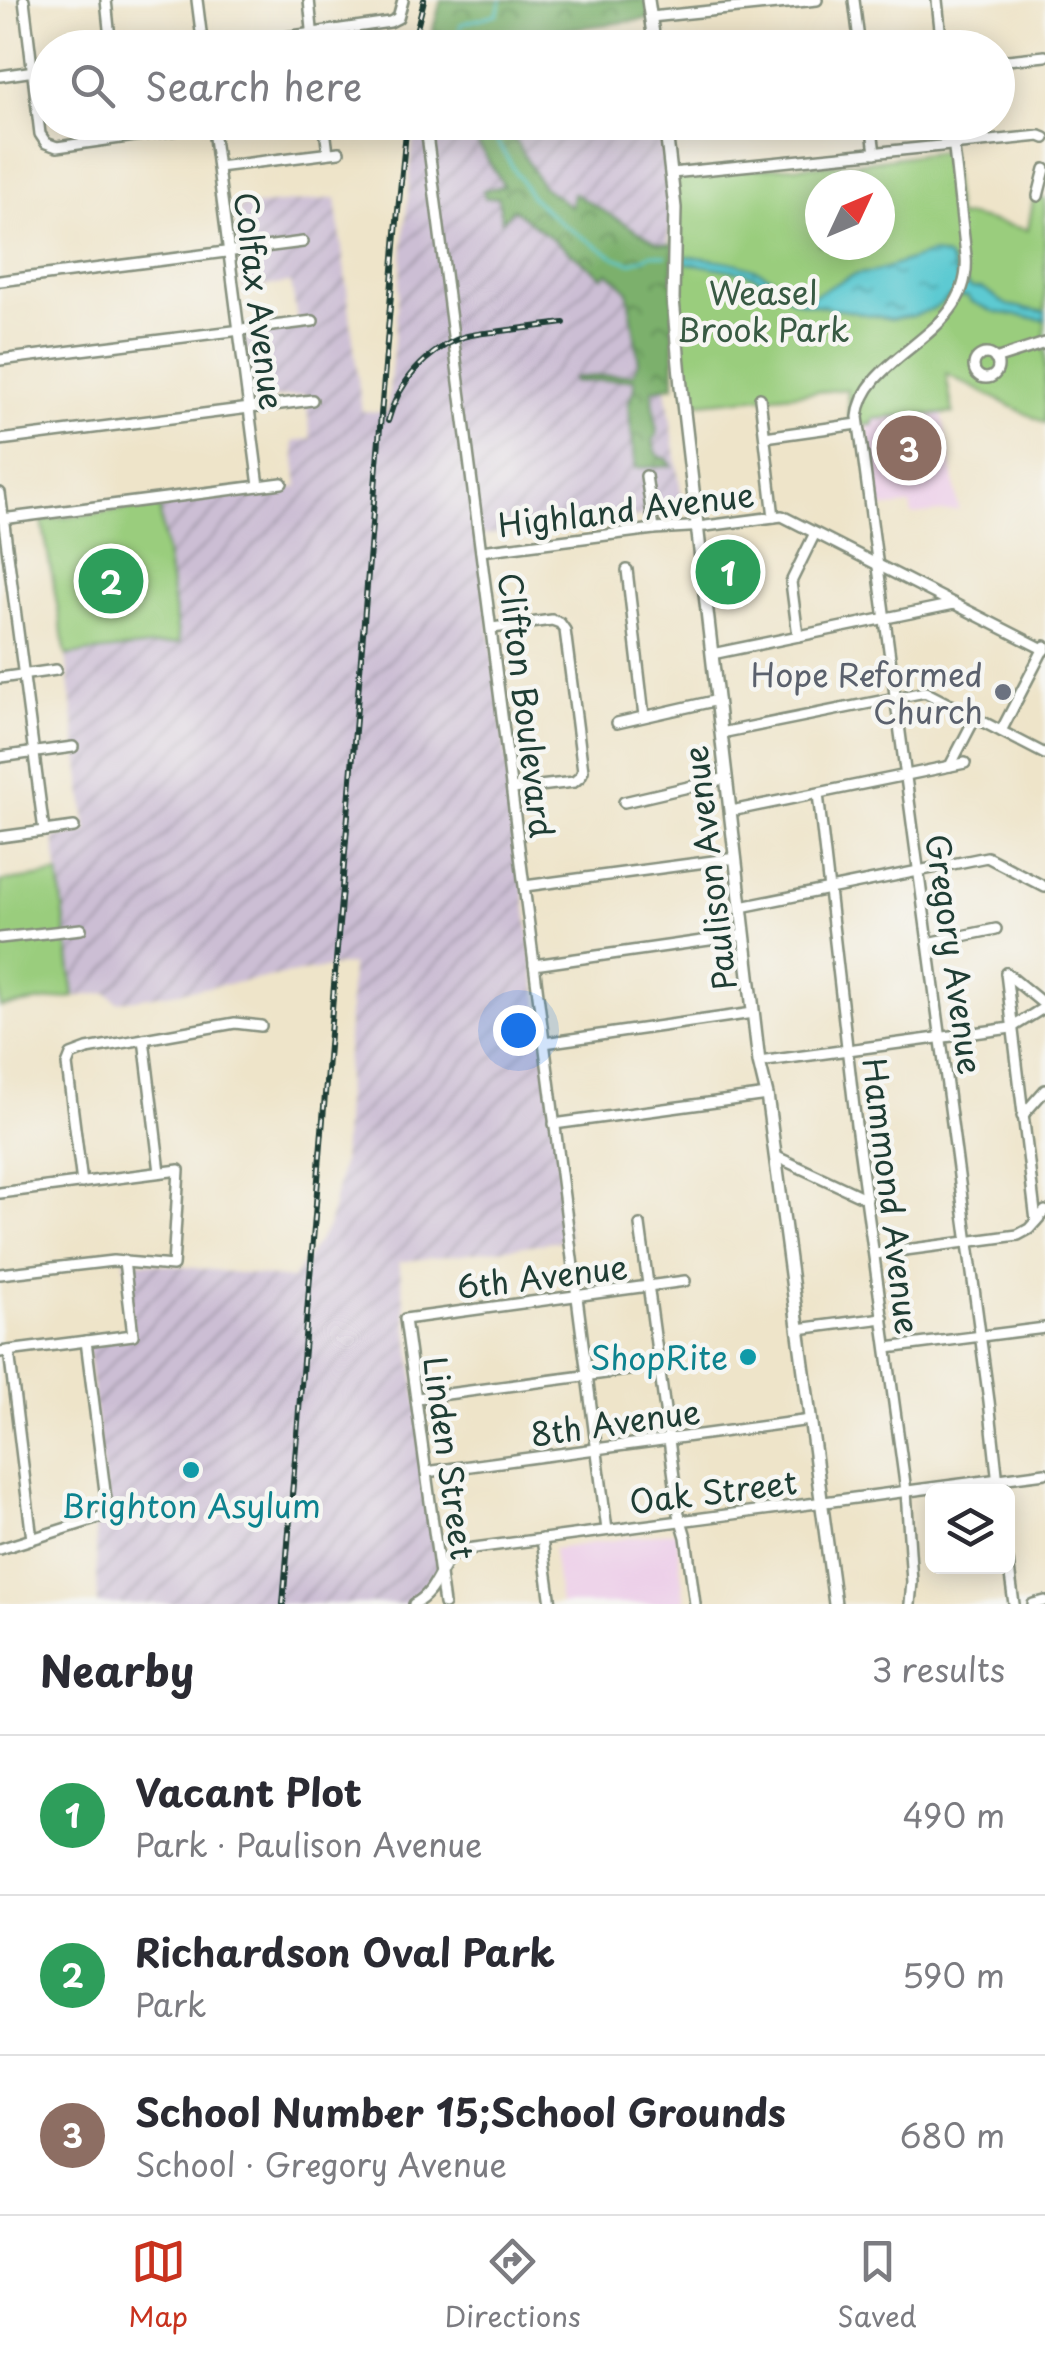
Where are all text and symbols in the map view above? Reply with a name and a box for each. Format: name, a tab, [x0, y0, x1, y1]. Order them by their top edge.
search box	[30, 30, 1015, 140]
text: Search here	[145, 57, 362, 114]
icon: search	[65, 58, 120, 113]
north arrow	[805, 170, 895, 260]
street label: Colfax Avenue	[223, 189, 297, 413]
park label: Weasel Brook Park	[677, 268, 849, 353]
pin: 3	[876, 410, 942, 486]
street label: Highland Avenue	[495, 469, 757, 549]
pin: 1	[696, 534, 760, 610]
pin: 2	[78, 544, 144, 618]
street label: Clifton Boulevard	[487, 570, 567, 840]
place label: Hope Reformed Church	[751, 650, 983, 735]
marker: Hope Reformed Church	[992, 681, 1014, 703]
street label: Paulison Avenue	[670, 743, 748, 993]
street label: Gregory Avenue	[914, 831, 996, 1077]
your location	[493, 1005, 544, 1056]
street label: Hammond Avenue	[851, 1055, 933, 1337]
street label: 6th Avenue	[454, 1242, 630, 1310]
place label: ShopRite	[590, 1333, 728, 1381]
marker: ShopRite	[737, 1346, 759, 1368]
street label: Linden Street	[412, 1353, 488, 1563]
street label: 8th Avenue	[527, 1386, 703, 1458]
street label: Oak Street	[626, 1457, 800, 1525]
marker: Brighton Asylum	[180, 1459, 202, 1481]
place label: Brighton Asylum	[61, 1481, 321, 1529]
map controls	[925, 1484, 1015, 1574]
button: layers	[925, 1484, 1015, 1574]
text: Nearby	[40, 1638, 194, 1701]
text: 3 results	[871, 1645, 1005, 1693]
text: Vacant Plot	[135, 1763, 362, 1820]
text: 1	[65, 1791, 80, 1839]
text: 490 m	[902, 1791, 1005, 1839]
text: Park · Paulison Avenue	[135, 1820, 483, 1868]
text: Richardson Oval Park	[135, 1923, 555, 1980]
text: 2	[61, 1951, 84, 1999]
text: 590 m	[902, 1951, 1005, 1999]
text: Park	[135, 1980, 207, 2028]
text: School Number 15;School Grounds	[135, 2083, 786, 2140]
text: 3	[62, 2111, 83, 2159]
text: 680 m	[900, 2111, 1005, 2159]
text: School · Gregory Avenue	[135, 2140, 507, 2188]
tab: Map	[128, 2234, 188, 2337]
tab: Directions	[445, 2234, 581, 2337]
tab: Saved	[837, 2234, 917, 2337]

